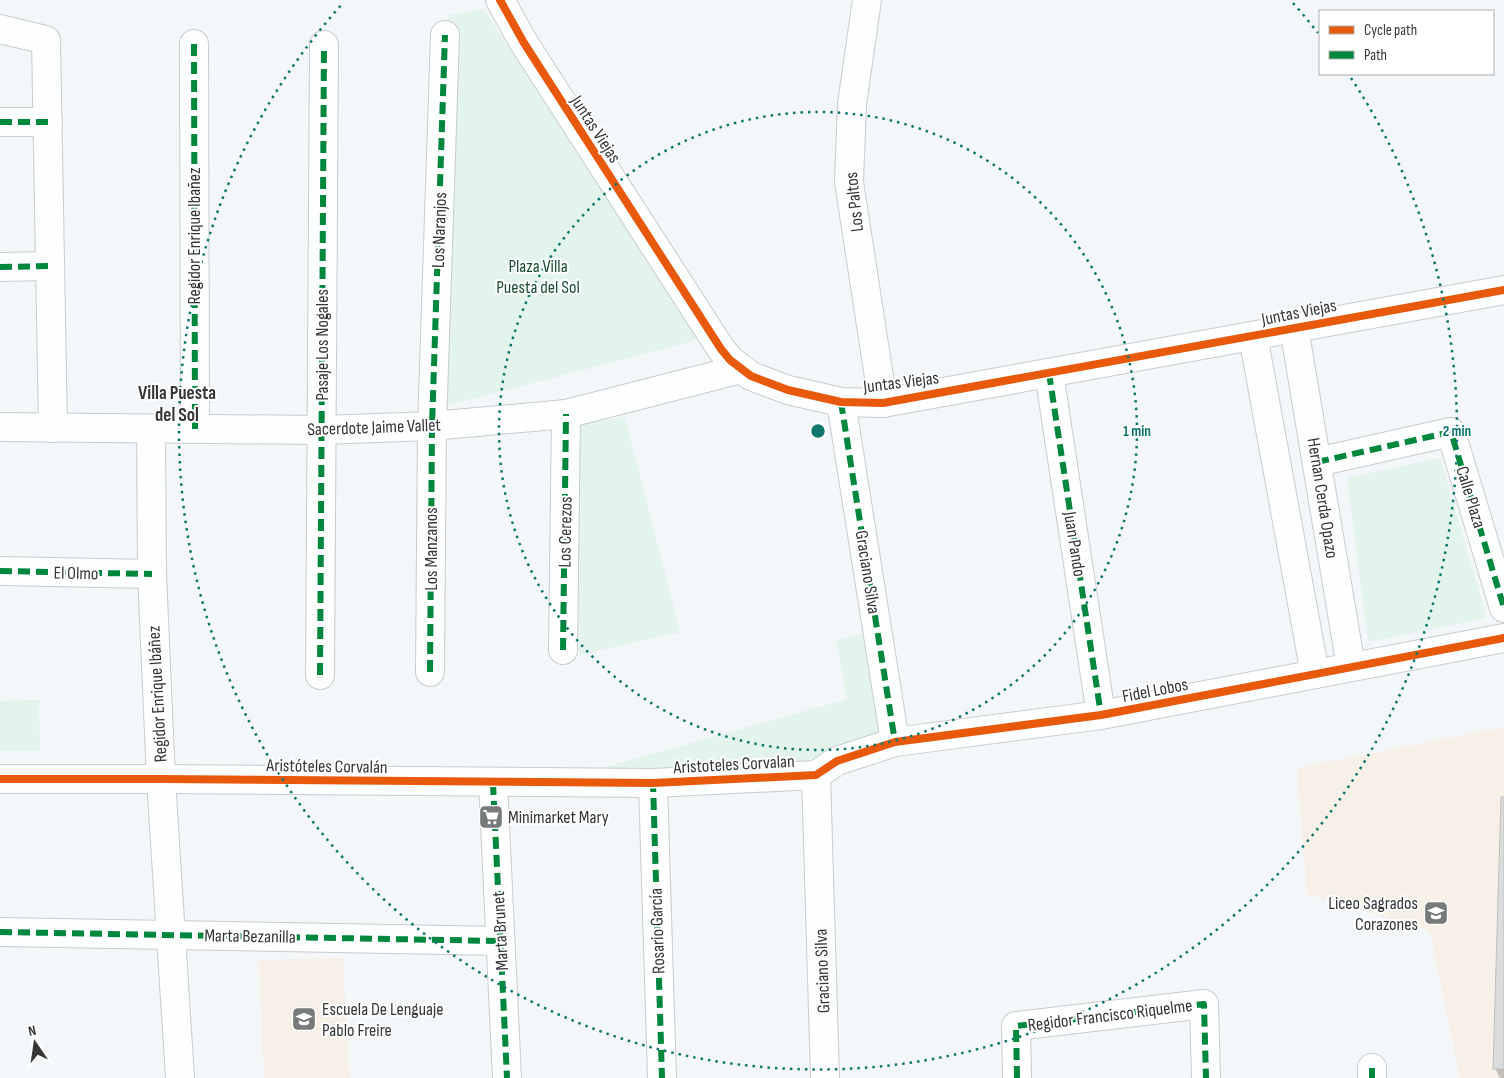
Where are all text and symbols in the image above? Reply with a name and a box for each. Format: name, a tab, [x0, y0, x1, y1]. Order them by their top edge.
legend	[1319, 10, 1494, 75]
text: Cycle path	[1364, 21, 1417, 40]
text: Path	[1364, 46, 1387, 65]
street label: Juntas Viejas	[566, 91, 625, 167]
street label: Regidor Enrique Ibañez	[184, 167, 205, 305]
street label: Los Paltos	[841, 171, 868, 233]
street label: Los Naranjos	[428, 192, 451, 268]
park label: Plaza Villa Puesta del Sol	[496, 256, 580, 298]
street label: Pasaje Los Nogales	[312, 289, 333, 401]
street label: Juntas Viejas	[1259, 295, 1338, 330]
street label: Juntas Viejas	[861, 367, 940, 398]
district label: Villa Puesta del Sol	[138, 382, 216, 427]
street label: Sacerdote Jaime Vallet	[307, 415, 442, 440]
centre of rings	[809, 422, 827, 440]
text: 1 min	[1123, 422, 1151, 441]
text: 2 min	[1443, 422, 1471, 441]
street label: Hernan Cerda Opazo	[1303, 436, 1342, 560]
street label: Calle Plaza	[1451, 464, 1490, 531]
street label: Los Cerezos	[554, 496, 577, 568]
street label: Los Manzanos	[421, 507, 442, 591]
street label: Juan Pando	[1059, 509, 1090, 578]
street label: Graciano Silva	[851, 529, 884, 615]
street label: El Olmo	[53, 563, 99, 584]
street label: Regidor Enrique Ibáñez	[143, 624, 172, 763]
street label: Fidel Lobos	[1120, 674, 1190, 707]
street label: Aristoteles Corvalan	[672, 751, 795, 778]
street label: Aristóteles Corvalán	[265, 755, 388, 778]
supermarket icon: Minimarket Mary	[478, 804, 504, 830]
place label: Minimarket Mary	[508, 807, 609, 828]
street label: Rosario García	[646, 888, 669, 974]
street label: Marta Brunet	[488, 890, 513, 971]
place label: Liceo Sagrados Corazones	[1328, 893, 1418, 935]
school or university icon: Liceo Sagrados Corazones	[1423, 900, 1449, 926]
street label: Marta Bezanilla	[204, 925, 296, 948]
street label: Graciano Silva	[811, 928, 834, 1014]
street label: Regidor Francisco Riquelme	[1027, 995, 1194, 1036]
place label: Escuela De Lenguaje Pablo Freire	[322, 999, 443, 1041]
school or university icon: Escuela De Lenguaje Pablo Freire	[291, 1006, 317, 1032]
north arrow	[10, 1018, 60, 1068]
text: N	[27, 1022, 38, 1040]

